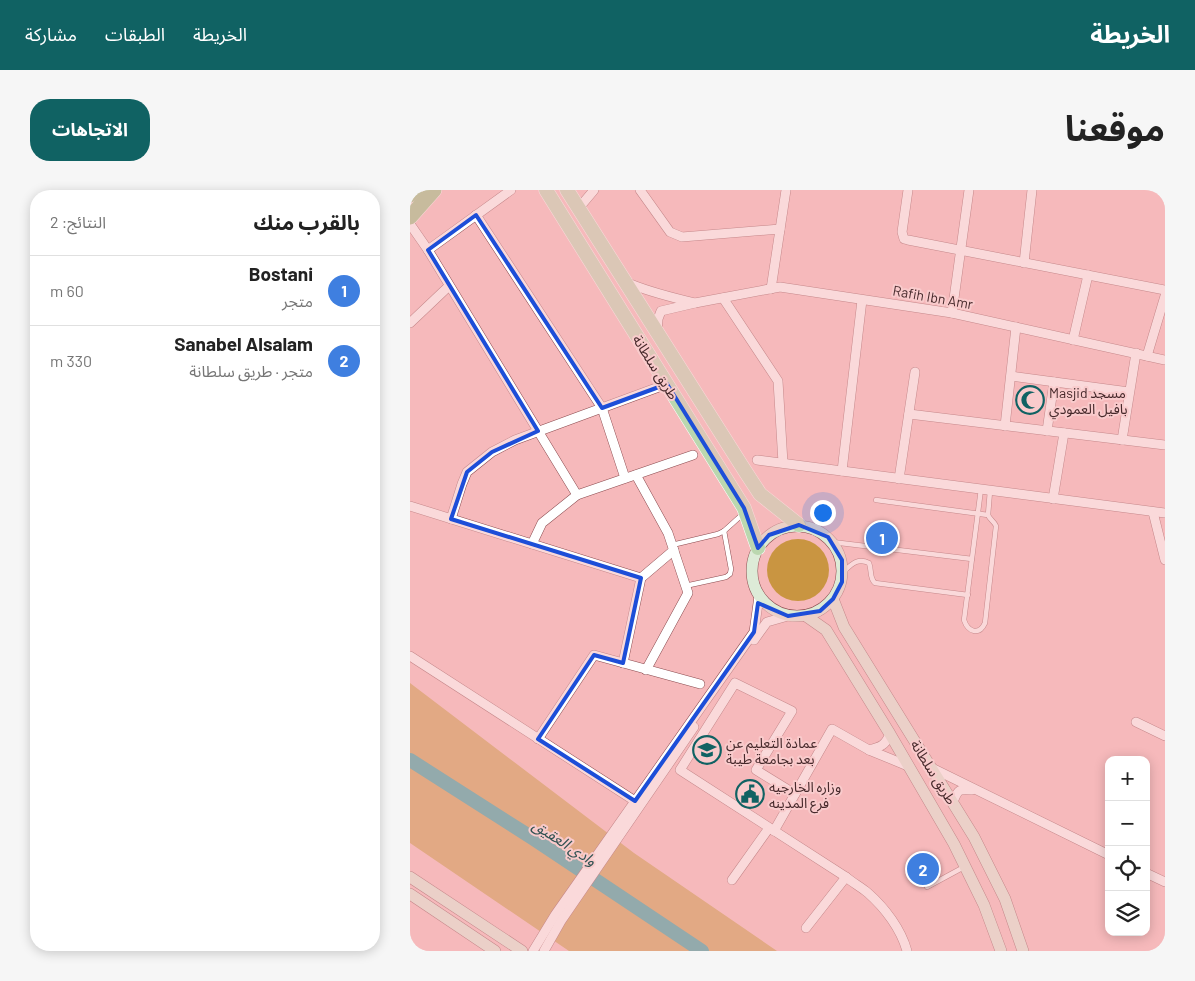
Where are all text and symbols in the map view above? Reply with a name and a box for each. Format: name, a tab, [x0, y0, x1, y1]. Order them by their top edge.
text: الخريطة	[1090, 19, 1170, 48]
text: مشاركة	[25, 23, 77, 45]
text: الطبقات	[105, 23, 165, 45]
text: الخريطة	[193, 23, 247, 45]
button: الاتجاهات	[30, 99, 150, 161]
text: موقعنا	[1065, 106, 1165, 148]
text: بالقرب منك	[253, 209, 360, 234]
text: النتائج: 2	[50, 212, 106, 231]
text: Bostani	[249, 262, 313, 285]
text: 60 m	[50, 281, 84, 300]
text: 1	[341, 281, 347, 300]
street label: Rafih Ibn Amr	[891, 282, 975, 312]
text: متجر	[282, 291, 313, 310]
text: Sanabel Alsalam	[174, 332, 313, 355]
street label: طريق سلطانة	[628, 332, 682, 403]
text: 330 m	[50, 351, 92, 370]
text: 2	[340, 351, 348, 370]
text: متجر · طريق سلطانة	[189, 361, 313, 380]
place label: Masjid مسجد بافيل العمودي	[1049, 384, 1128, 420]
mosque icon: Masjid مسجد بافيل العمودي	[1015, 385, 1045, 415]
your location	[810, 500, 836, 526]
pin: 1	[866, 519, 898, 557]
place label: عمادة التعليم عن بعد بجامعة طيبة	[726, 734, 817, 767]
school or university icon: عمادة التعليم عن بعد بجامعة طيبة	[692, 735, 722, 765]
street label: طريق سلطانة	[906, 737, 960, 808]
map controls	[1105, 756, 1150, 936]
button: +	[1105, 756, 1150, 801]
place label: وزاره الخارجيه فرع المدينه	[769, 778, 841, 814]
public building icon: وزاره الخارجيه فرع المدينه	[735, 779, 765, 809]
button: −	[1105, 801, 1150, 846]
water label: وادي العقيق	[528, 815, 600, 872]
button: locate	[1105, 846, 1150, 891]
pin: 2	[907, 850, 939, 888]
button: layers	[1105, 891, 1150, 936]

